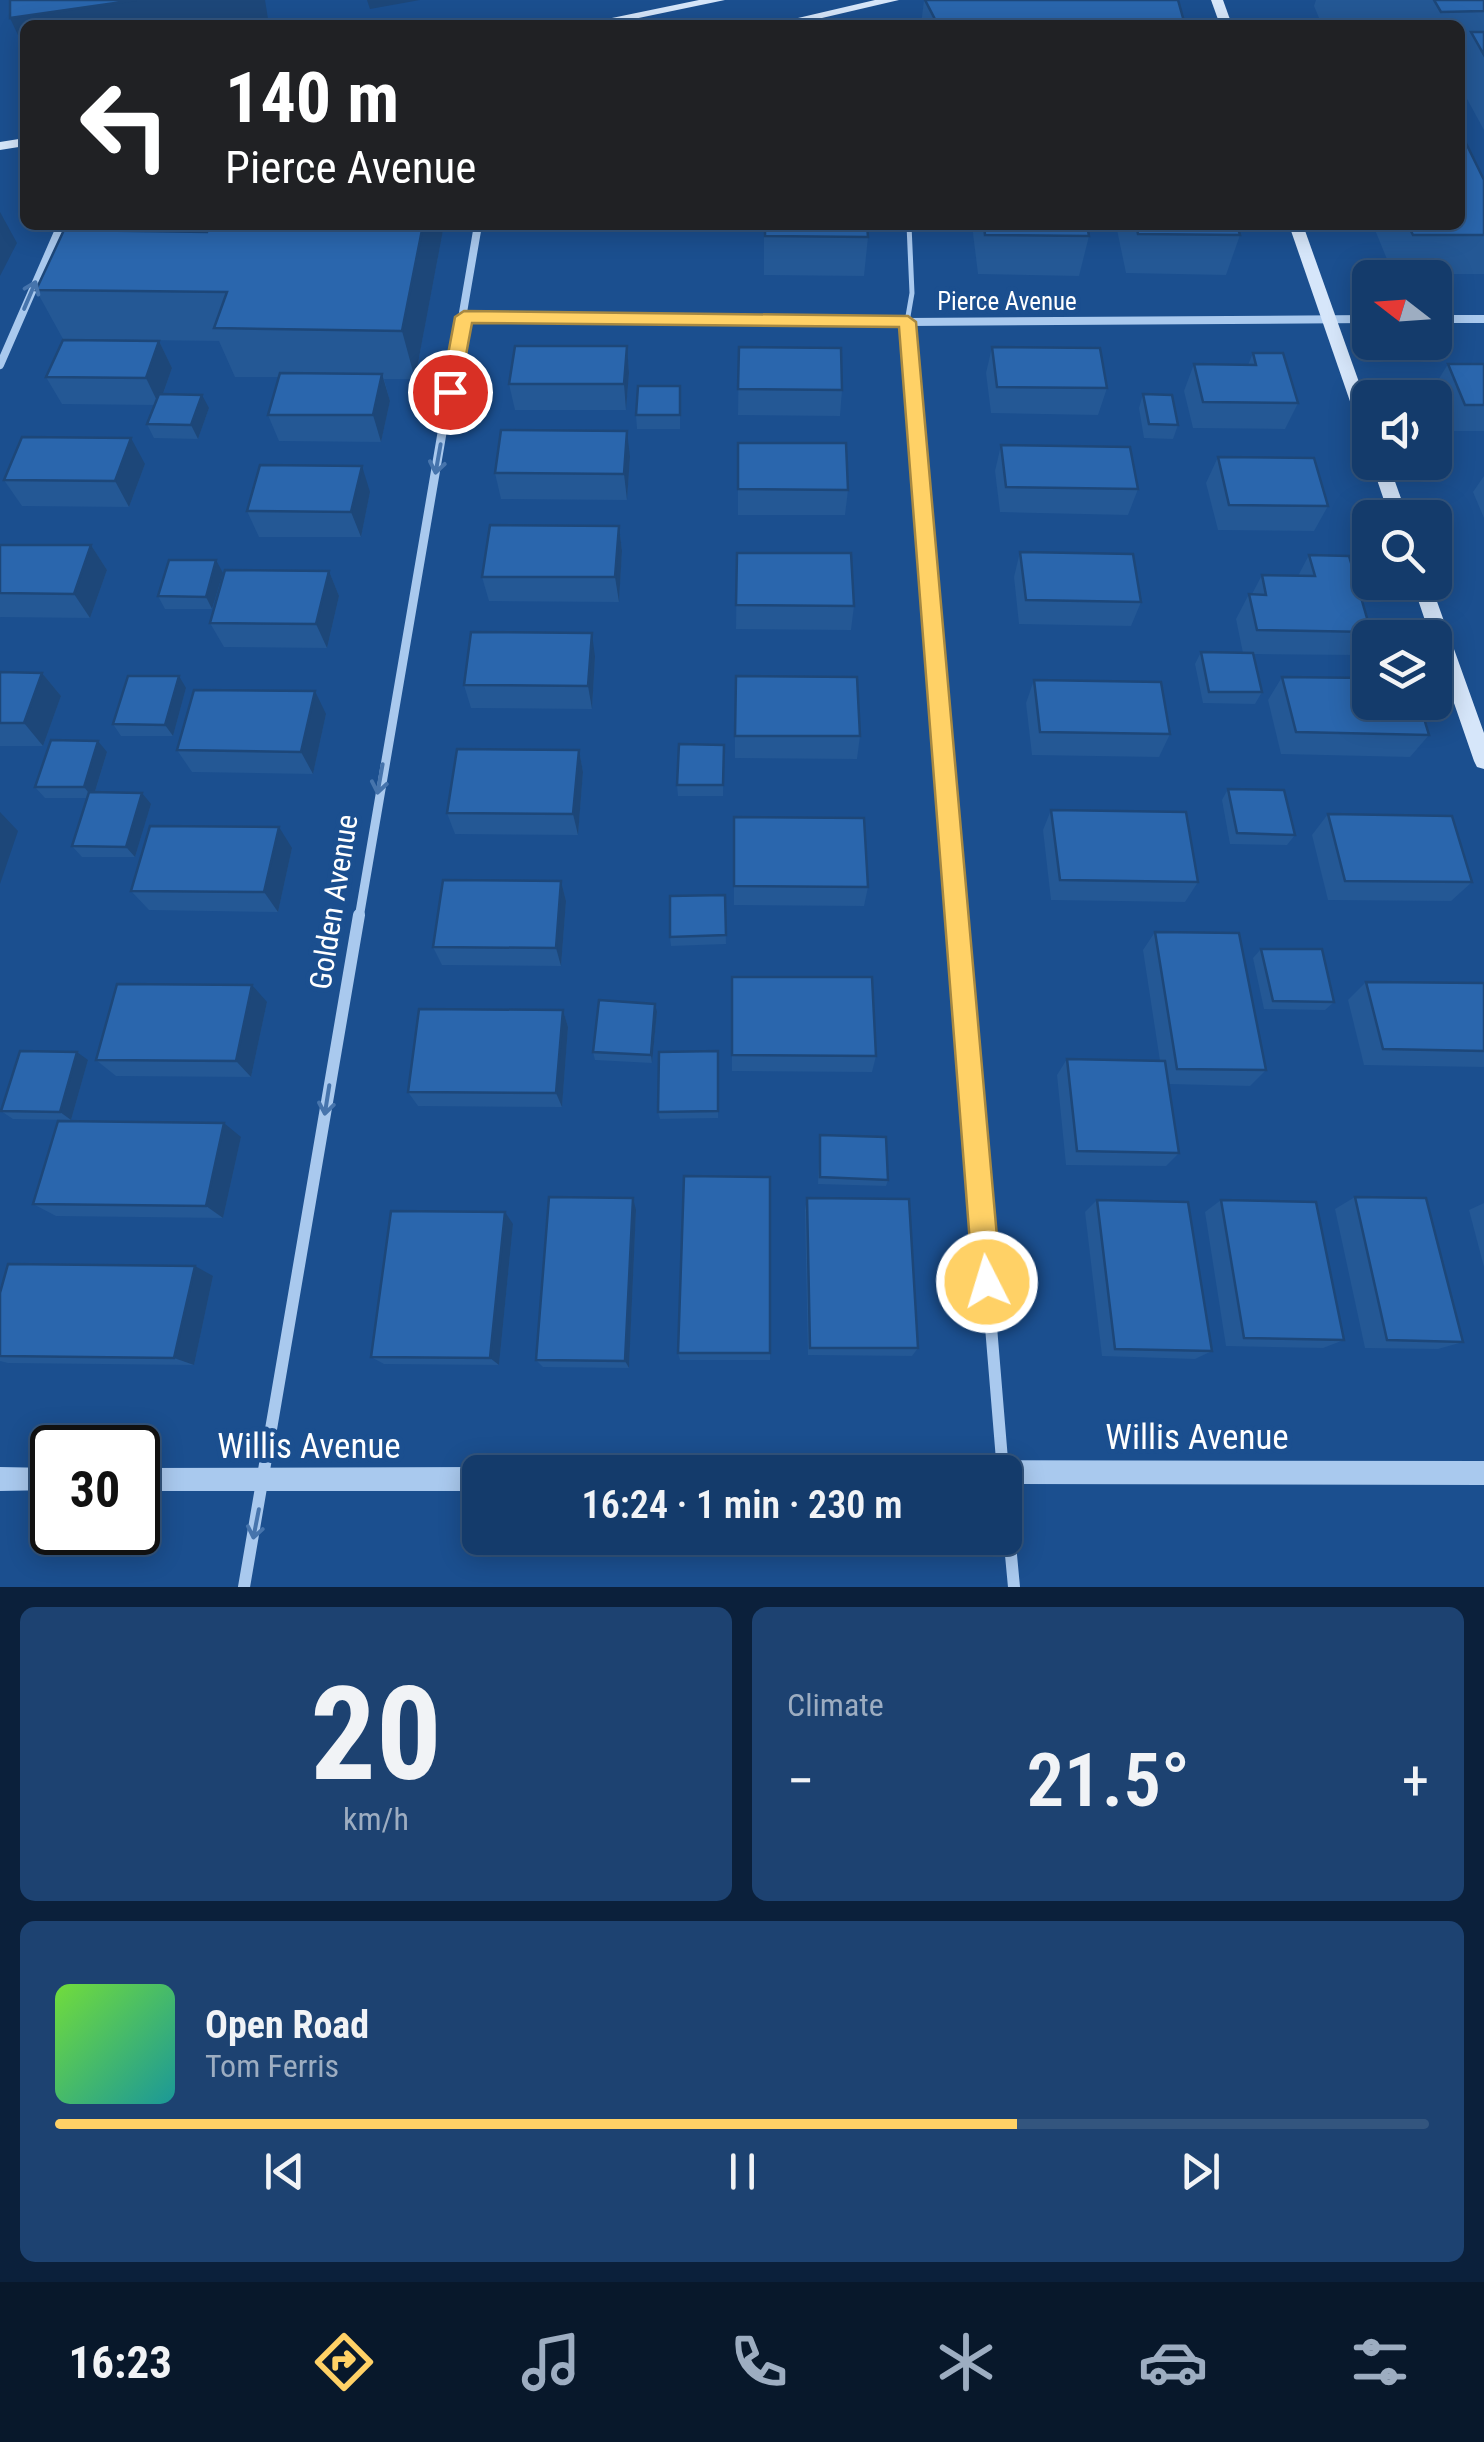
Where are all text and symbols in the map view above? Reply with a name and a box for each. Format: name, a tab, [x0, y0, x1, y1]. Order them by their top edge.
text: 140 m	[225, 57, 399, 139]
icon: left	[60, 60, 190, 190]
text: Pierce Avenue	[225, 141, 476, 194]
north arrow	[1352, 260, 1452, 360]
map controls	[1352, 260, 1452, 720]
one-way arrow	[22, 280, 40, 311]
street label: Pierce Avenue	[937, 287, 1077, 316]
pin	[408, 350, 493, 435]
icon: arrive	[423, 365, 478, 420]
button: sound	[1352, 380, 1452, 480]
one-way arrow	[428, 442, 447, 475]
button: search	[1352, 500, 1452, 600]
button: layers	[1352, 620, 1452, 720]
one-way arrow	[370, 762, 389, 795]
street label: Golden Avenue	[302, 812, 365, 992]
one-way arrow	[317, 1083, 336, 1115]
position arrow	[935, 1230, 1039, 1334]
street label: Willis Avenue	[1105, 1417, 1289, 1458]
speed limit sign: 30	[30, 1425, 160, 1555]
street label: Willis Avenue	[217, 1426, 401, 1467]
text: 16:24 · 1 min · 230 m	[582, 1483, 902, 1527]
one-way arrow	[246, 1507, 265, 1539]
text: 20	[310, 1658, 442, 1811]
text: Climate	[787, 1686, 884, 1724]
text: 21.5°	[1026, 1736, 1190, 1824]
text: −	[787, 1749, 815, 1813]
text: +	[1402, 1749, 1429, 1813]
text: km/h	[343, 1800, 409, 1838]
text: Open Road	[205, 2003, 369, 2047]
text: Tom Ferris	[205, 2047, 339, 2085]
icon: previous	[257, 2144, 312, 2199]
icon: pause	[715, 2144, 770, 2199]
icon: next	[1173, 2144, 1228, 2199]
icon: directions	[309, 2327, 379, 2397]
icon: music	[516, 2327, 586, 2397]
icon: phone	[724, 2327, 794, 2397]
icon: climate	[931, 2327, 1001, 2397]
icon: car	[1138, 2327, 1208, 2397]
icon: filters	[1345, 2327, 1415, 2397]
text: 16:23	[69, 2336, 172, 2389]

